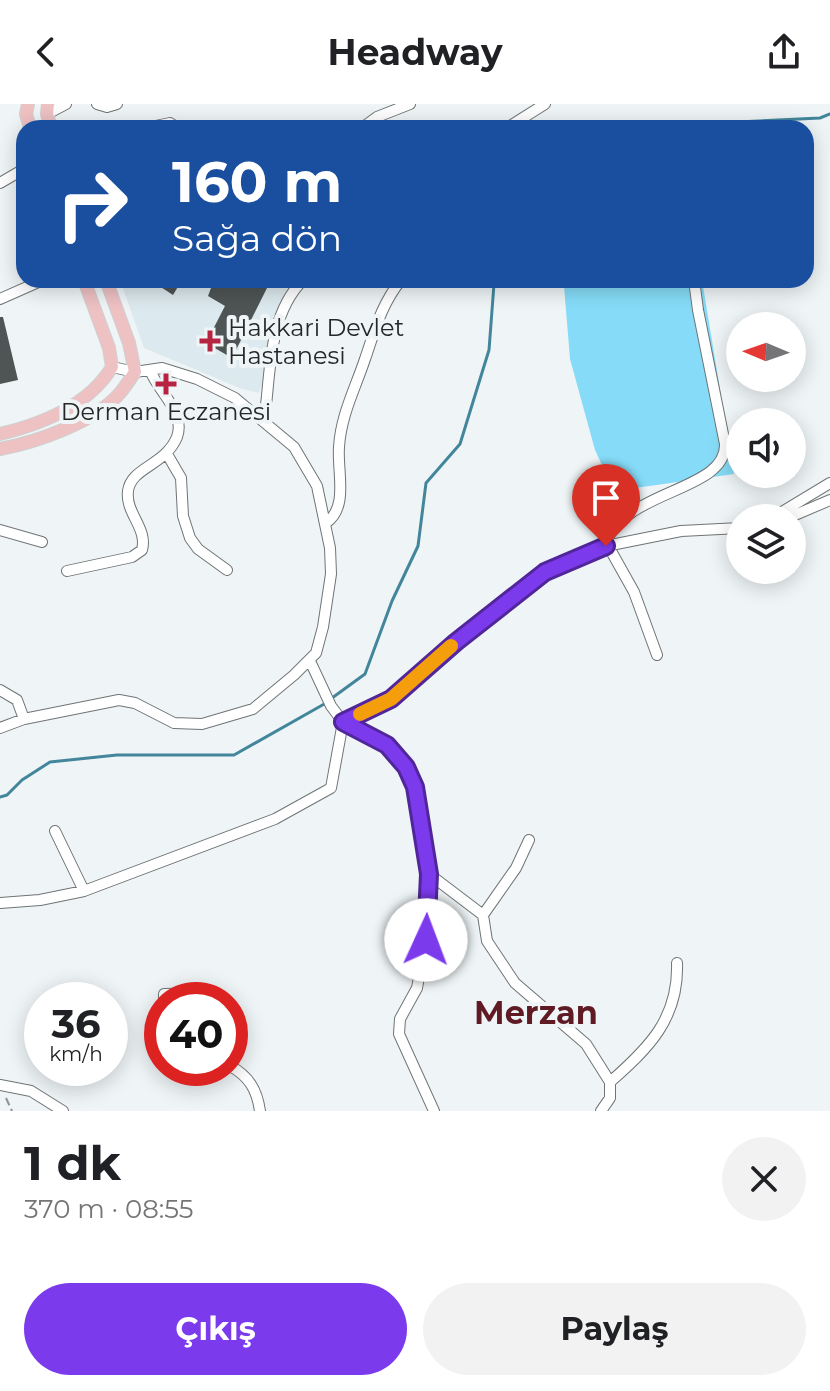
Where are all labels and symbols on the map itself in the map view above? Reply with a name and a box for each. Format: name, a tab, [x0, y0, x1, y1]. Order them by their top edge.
north arrow	[726, 312, 806, 392]
place label: Hakkari Devlet Hastanesi	[228, 313, 405, 370]
marker: Hakkari Devlet Hastanesi	[199, 330, 221, 352]
marker: Derman Eczanesi	[157, 375, 175, 393]
place label: Derman Eczanesi	[61, 397, 271, 426]
pin	[572, 464, 640, 546]
position arrow	[384, 898, 468, 982]
speed limit sign: 40	[144, 982, 248, 1086]
district label: Merzan	[474, 993, 598, 1032]

